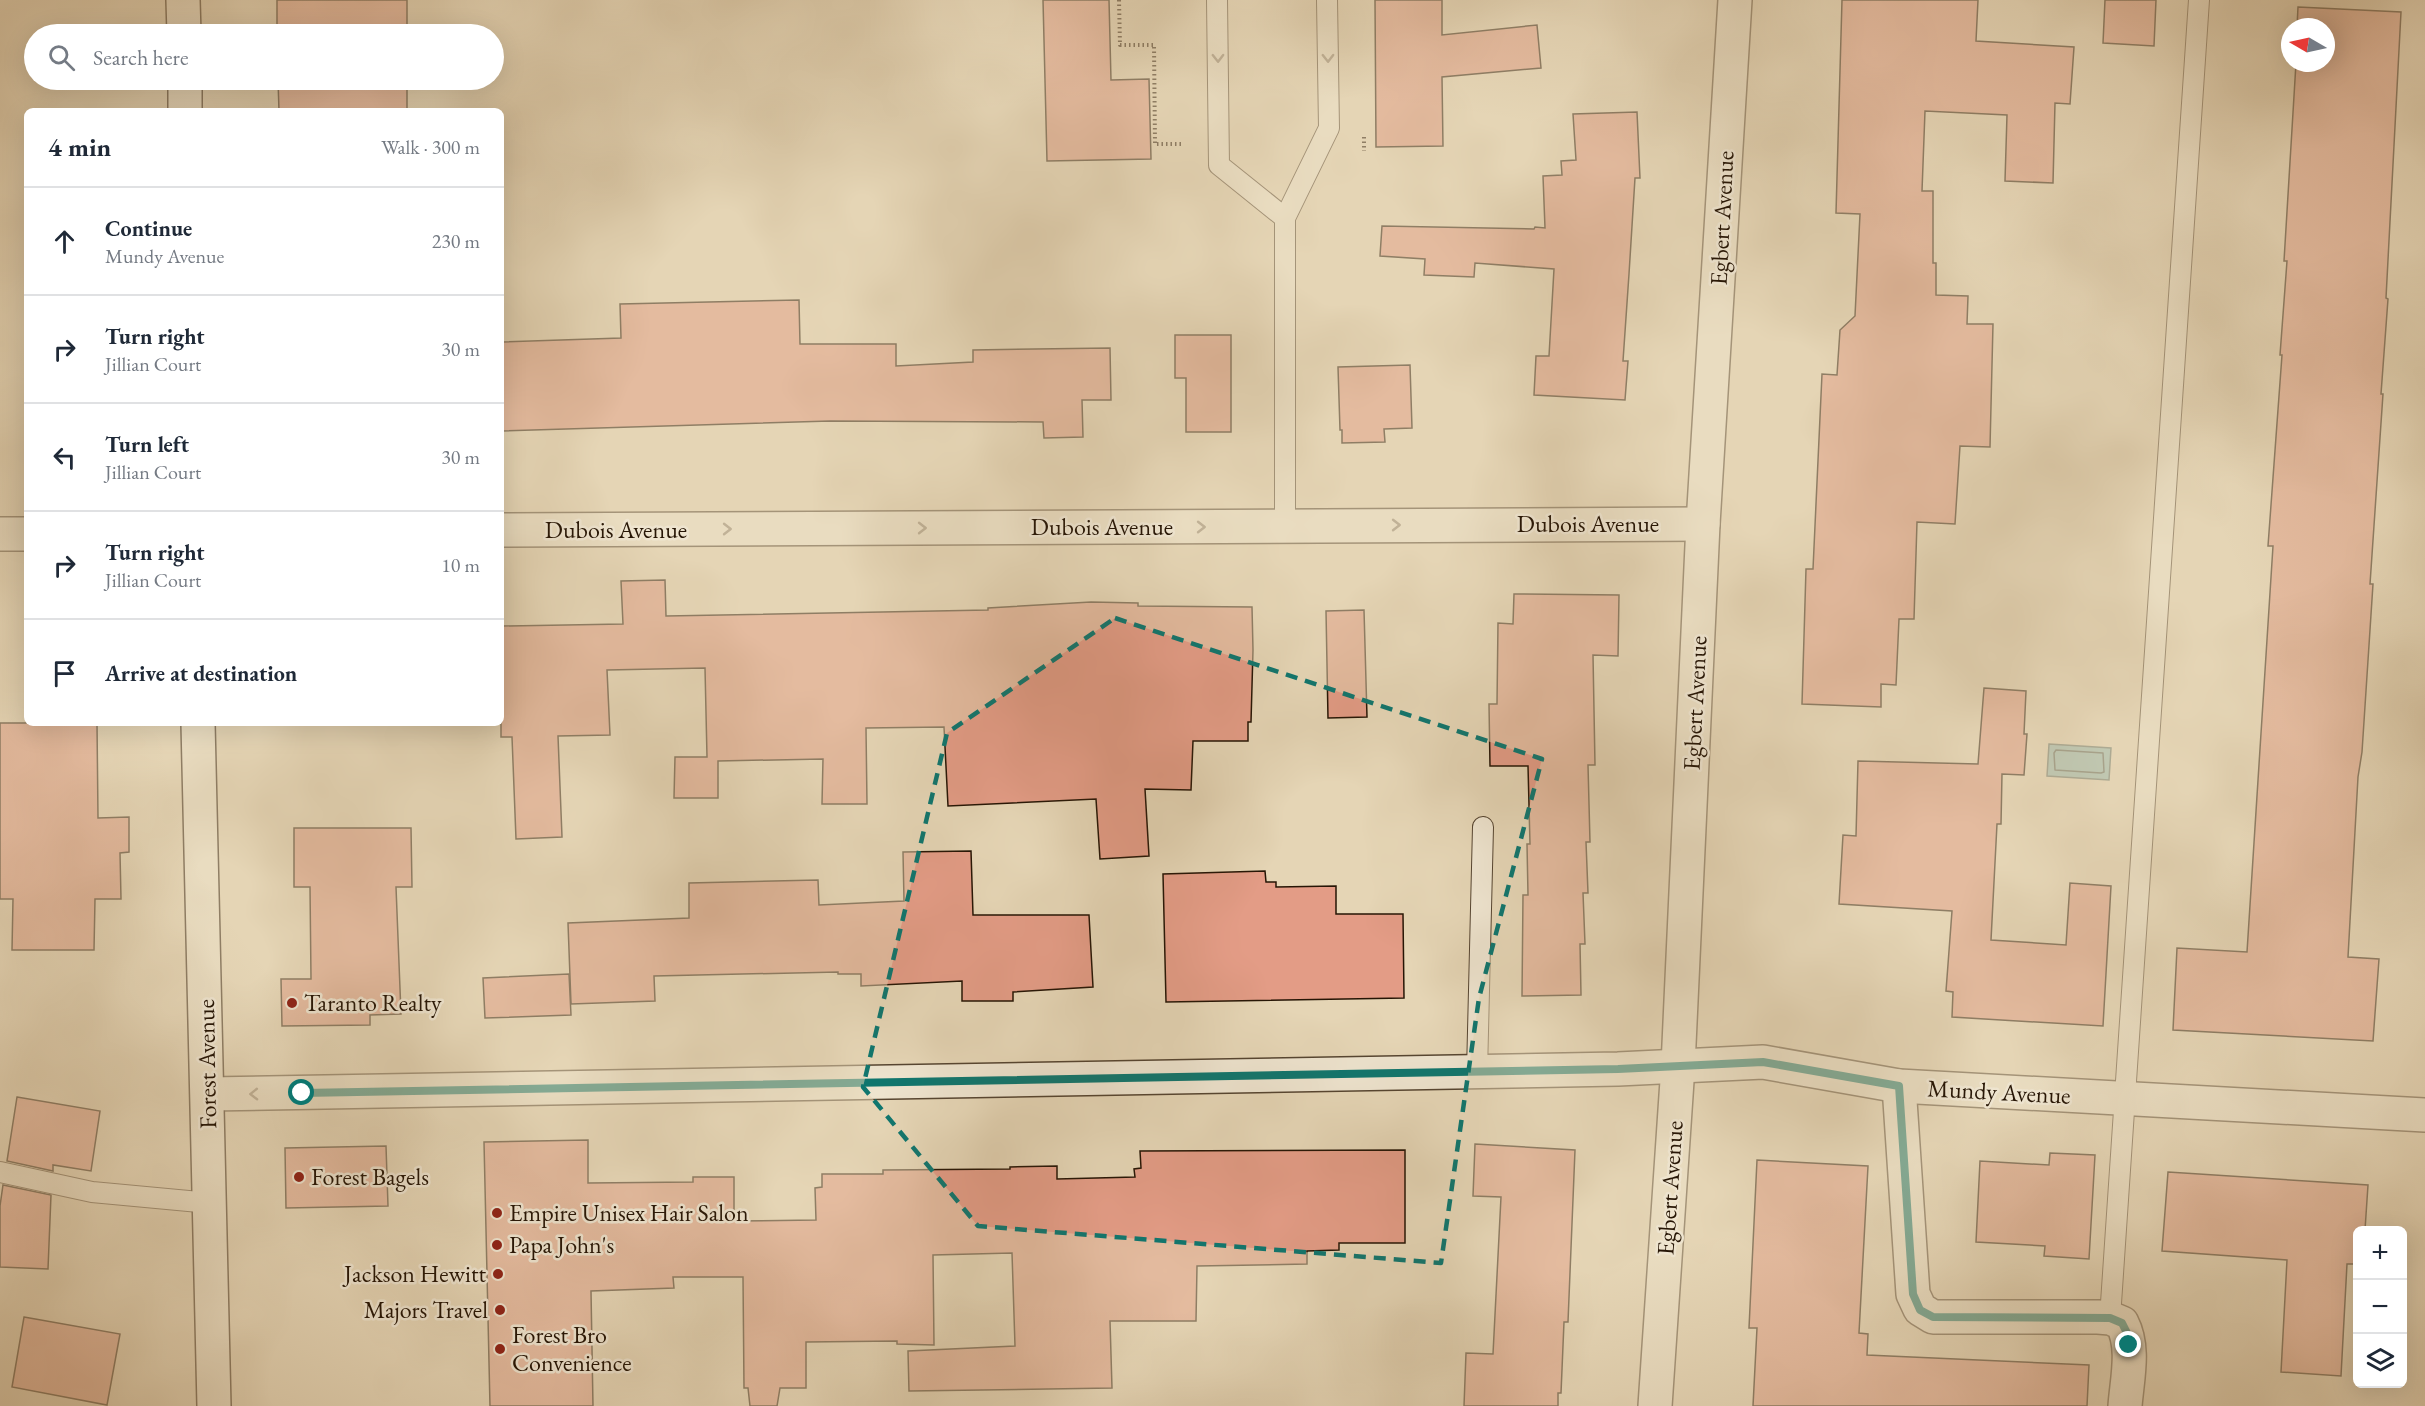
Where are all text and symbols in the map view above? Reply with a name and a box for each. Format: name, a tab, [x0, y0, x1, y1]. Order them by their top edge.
north arrow	[2281, 18, 2335, 72]
search box	[24, 24, 504, 90]
icon: search	[45, 41, 78, 74]
text: Search here	[93, 43, 188, 72]
one-way arrow	[1211, 54, 1224, 63]
one-way arrow	[1322, 54, 1334, 63]
text: 4 min	[48, 130, 111, 164]
text: Walk · 300 m	[381, 134, 480, 160]
street label: Egbert Avenue	[1702, 150, 1741, 286]
text: Continue	[105, 214, 192, 243]
icon: ahead	[48, 225, 81, 258]
text: 230 m	[432, 228, 480, 254]
text: Mundy Avenue	[105, 243, 224, 269]
text: Turn right	[105, 322, 204, 351]
icon: right	[48, 333, 81, 366]
text: 30 m	[441, 336, 480, 362]
text: Jillian Court	[105, 351, 201, 377]
text: Turn left	[105, 430, 189, 459]
icon: left	[48, 441, 81, 474]
text: 30 m	[441, 444, 480, 470]
text: Jillian Court	[105, 459, 201, 485]
street label: Dubois Avenue	[1517, 508, 1659, 539]
street label: Dubois Avenue	[1031, 511, 1173, 542]
street label: Dubois Avenue	[545, 514, 687, 545]
one-way arrow	[1392, 519, 1401, 531]
one-way arrow	[1197, 521, 1206, 533]
one-way arrow	[918, 522, 927, 534]
one-way arrow	[723, 523, 732, 535]
text: Turn right	[105, 538, 204, 567]
icon: right	[48, 549, 81, 582]
text: 10 m	[441, 552, 480, 578]
text: Jillian Court	[105, 567, 201, 593]
street label: Egbert Avenue	[1675, 635, 1714, 771]
icon: arrive	[48, 657, 81, 690]
text: Arrive at destination	[105, 659, 297, 688]
place label: Taranto Realty	[304, 987, 442, 1018]
marker: Taranto Realty	[285, 996, 299, 1010]
street label: Forest Avenue	[190, 999, 223, 1129]
street label: Mundy Avenue	[1927, 1072, 2071, 1111]
route start	[288, 1079, 314, 1105]
one-way arrow	[250, 1087, 259, 1100]
street label: Egbert Avenue	[1649, 1120, 1690, 1256]
place label: Forest Bagels	[311, 1161, 429, 1192]
marker: Forest Bagels	[292, 1170, 306, 1184]
place label: Empire Unisex Hair Salon	[509, 1197, 749, 1228]
marker: Empire Unisex Hair Salon	[490, 1206, 504, 1220]
map controls	[2353, 1226, 2407, 1388]
button: +	[2353, 1226, 2407, 1280]
place label: Papa John's	[509, 1229, 614, 1260]
marker: Papa John's	[490, 1238, 504, 1252]
place label: Jackson Hewitt	[342, 1258, 486, 1289]
marker: Jackson Hewitt	[491, 1267, 505, 1281]
button: −	[2353, 1280, 2407, 1334]
place label: Majors Travel	[364, 1294, 488, 1325]
marker: Majors Travel	[493, 1303, 507, 1317]
place label: Forest Bro Convenience	[512, 1319, 632, 1378]
route end	[2115, 1331, 2141, 1357]
button: layers	[2353, 1334, 2407, 1388]
marker: Forest Bro Convenience	[493, 1342, 507, 1356]

